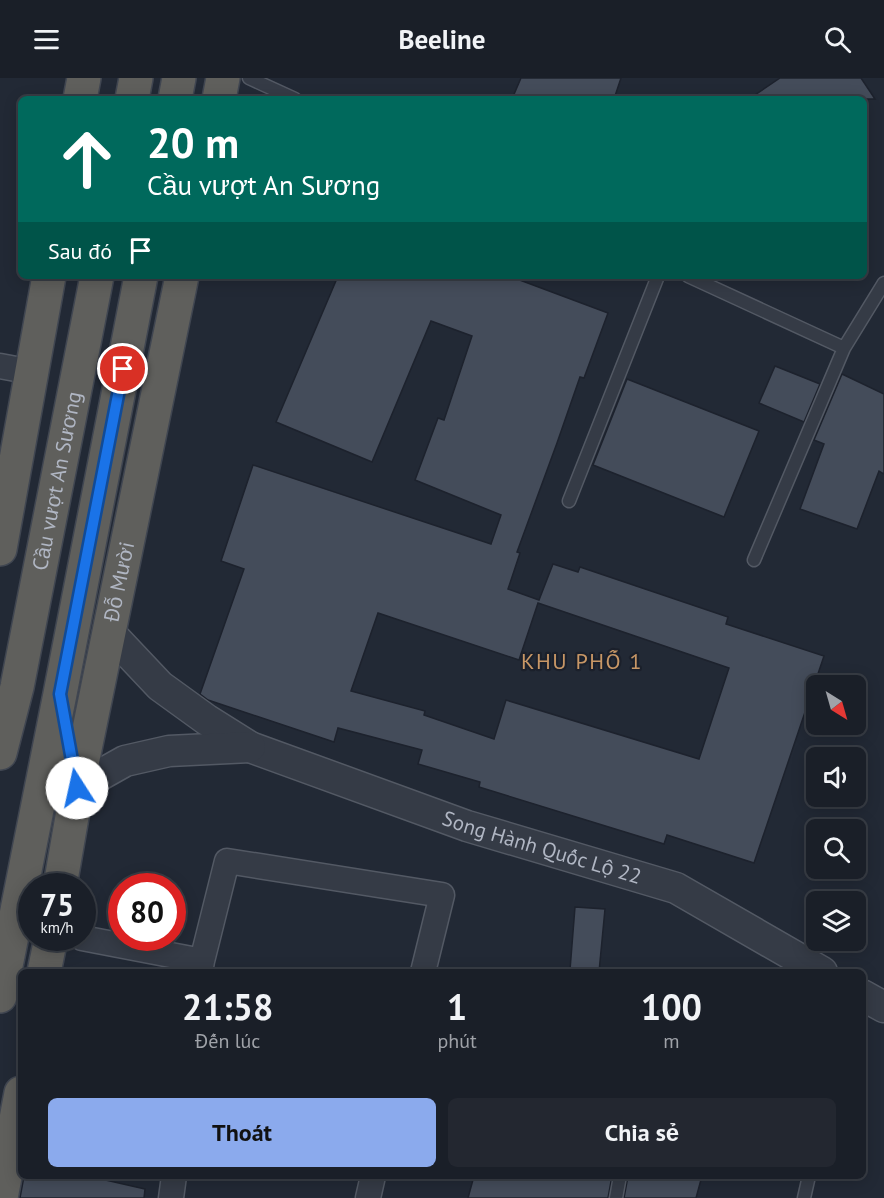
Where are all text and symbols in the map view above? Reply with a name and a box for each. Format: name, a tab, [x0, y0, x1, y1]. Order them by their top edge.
text: Beeline	[399, 22, 485, 56]
icon: menu	[30, 23, 63, 56]
icon: search	[821, 23, 854, 56]
text: 20 m	[147, 115, 239, 170]
icon: ahead	[48, 120, 126, 198]
text: Cầu vượt An Sương	[147, 168, 380, 202]
icon: arrive	[124, 234, 157, 267]
text: Sau đó	[48, 237, 112, 265]
pin	[97, 343, 148, 394]
icon: arrive	[106, 352, 139, 385]
street label: Cầu vượt An Sương	[26, 389, 87, 573]
street label: Đỗ Mười	[97, 539, 140, 625]
district label: KHU PHỐ 1	[521, 647, 643, 675]
north arrow	[806, 675, 866, 735]
map controls	[806, 675, 866, 951]
button: sound	[806, 747, 866, 807]
position arrow	[45, 756, 109, 820]
street label: Song Hành Quốc Lộ 22	[439, 804, 645, 890]
button: search	[806, 819, 866, 879]
speed limit sign: 80	[108, 873, 186, 951]
text: 75	[40, 885, 74, 924]
button: layers	[806, 891, 866, 951]
text: km/h	[41, 918, 73, 937]
text: 21:58	[182, 983, 273, 1030]
text: 1	[447, 983, 467, 1030]
text: 100	[641, 983, 702, 1030]
text: Đến lúc	[195, 1028, 260, 1054]
text: phút	[437, 1028, 477, 1054]
text: m	[663, 1028, 679, 1054]
button: Thoát	[48, 1098, 436, 1167]
button: Chia sẻ	[448, 1098, 836, 1167]

